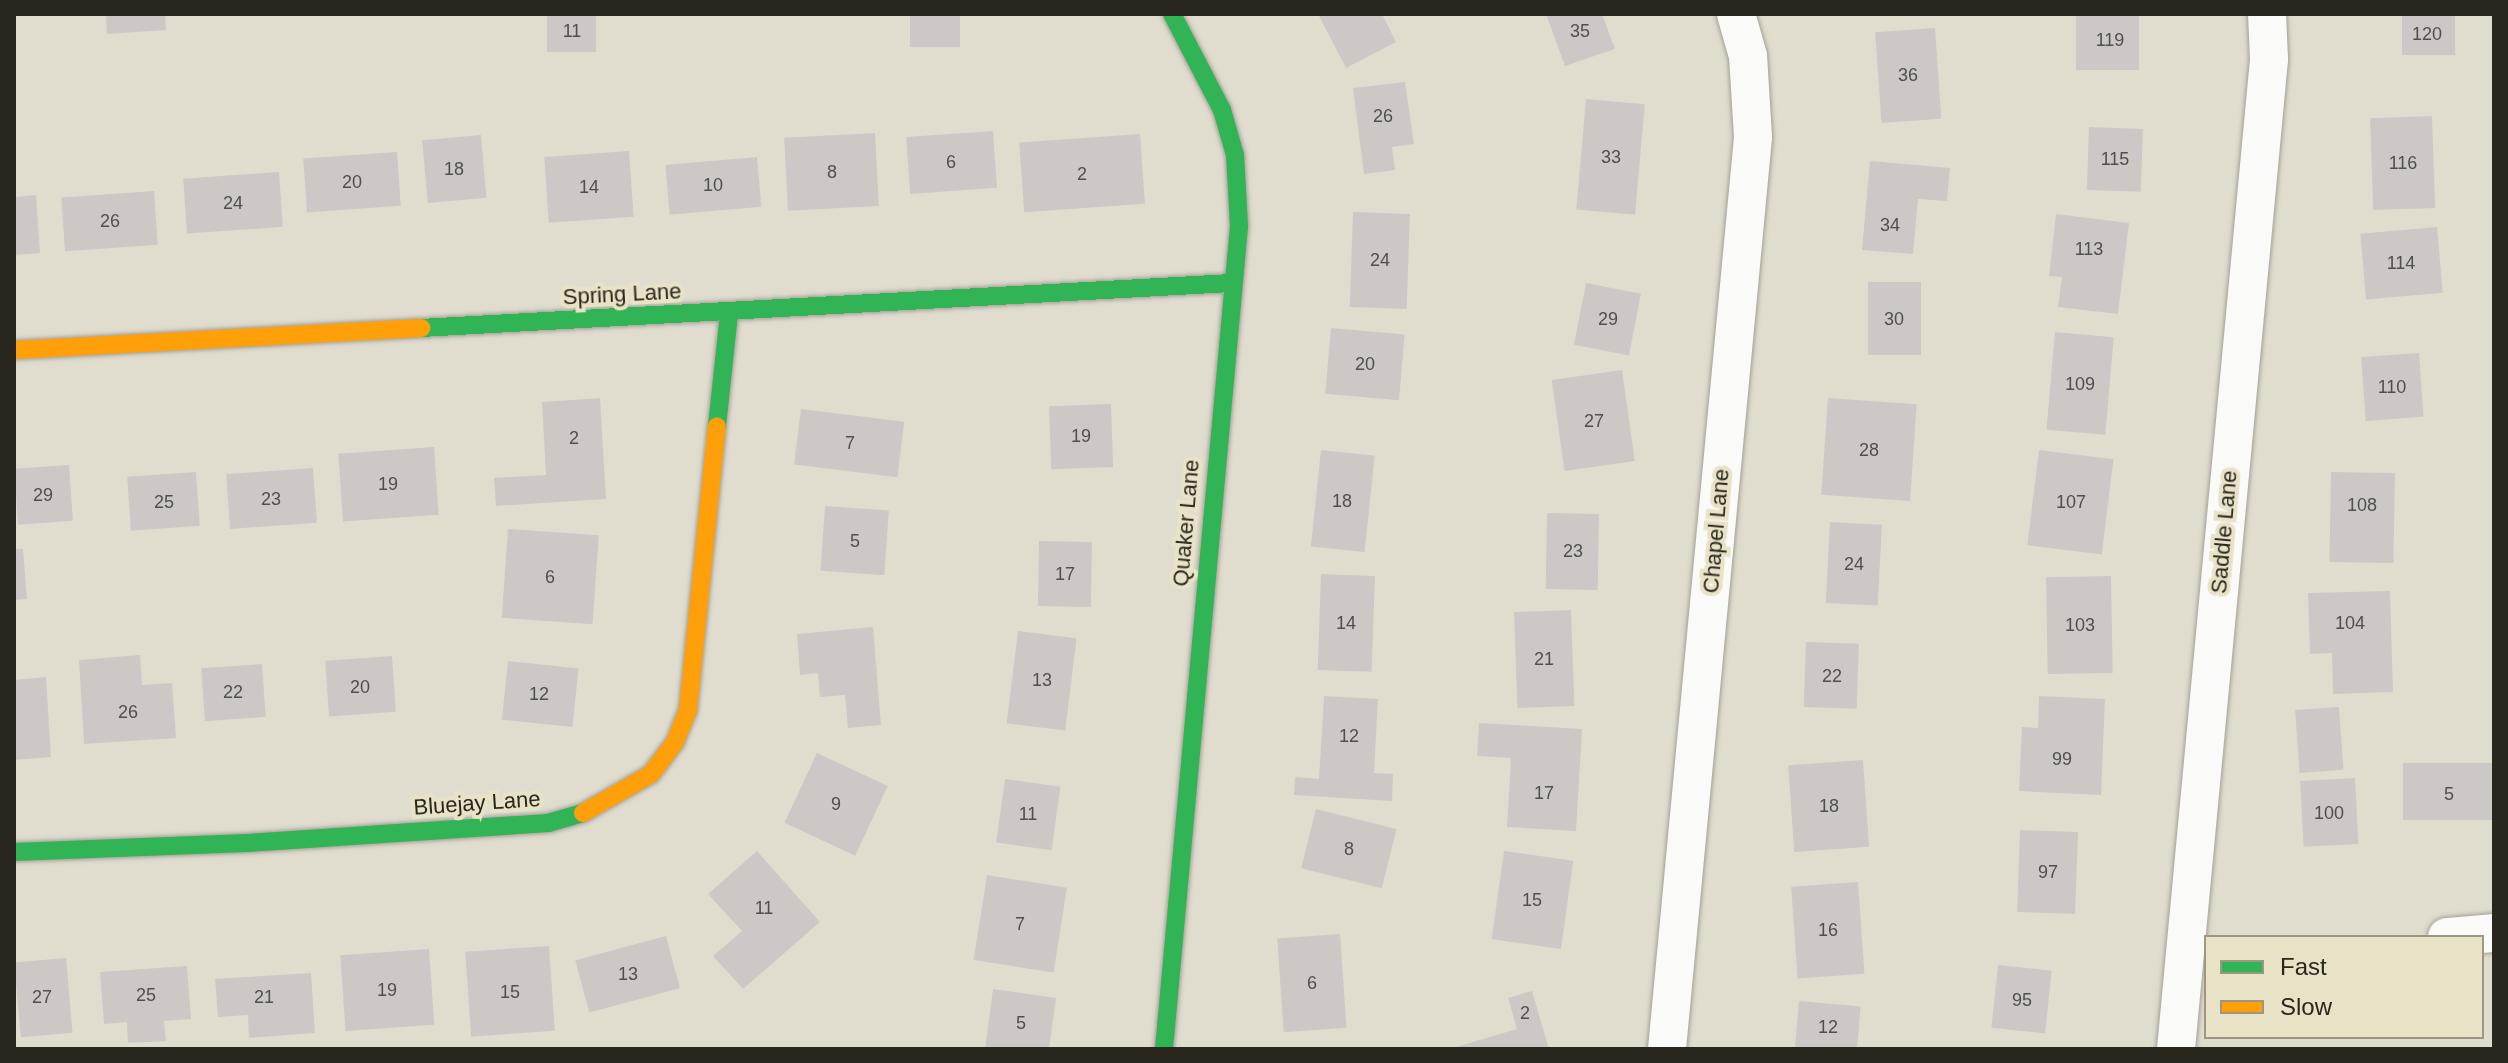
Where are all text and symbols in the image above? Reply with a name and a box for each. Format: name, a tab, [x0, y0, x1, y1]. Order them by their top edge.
house number: 11	[563, 20, 581, 42]
house number: 35	[1570, 20, 1590, 42]
house number: 120	[2412, 23, 2442, 45]
house number: 119	[2096, 29, 2124, 51]
house number: 36	[1898, 64, 1918, 86]
house number: 26	[1373, 105, 1393, 127]
house number: 33	[1601, 146, 1621, 168]
house number: 115	[2101, 148, 2129, 170]
house number: 6	[946, 151, 956, 173]
house number: 116	[2389, 152, 2417, 174]
house number: 18	[444, 158, 464, 180]
house number: 8	[827, 161, 837, 183]
house number: 2	[1077, 163, 1087, 185]
house number: 20	[342, 171, 362, 193]
house number: 10	[703, 174, 723, 196]
house number: 14	[579, 176, 599, 198]
house number: 24	[223, 192, 243, 214]
house number: 26	[100, 210, 120, 232]
house number: 34	[1880, 214, 1900, 236]
house number: 113	[2075, 238, 2103, 260]
house number: 24	[1370, 249, 1390, 271]
house number: 114	[2387, 252, 2415, 274]
street label: Spring Lane	[562, 278, 682, 310]
house number: 29	[1598, 308, 1618, 330]
house number: 30	[1884, 308, 1904, 330]
house number: 20	[1355, 353, 1375, 375]
house number: 109	[2065, 373, 2095, 395]
house number: 110	[2378, 376, 2406, 398]
house number: 27	[1584, 410, 1604, 432]
house number: 19	[1071, 425, 1091, 447]
house number: 2	[569, 427, 579, 449]
house number: 7	[845, 432, 855, 454]
house number: 28	[1859, 439, 1879, 461]
street label: Quaker Lane	[1167, 458, 1205, 588]
street label: Chapel Lane	[1697, 468, 1735, 594]
street label: Saddle Lane	[2205, 469, 2243, 595]
house number: 19	[378, 473, 398, 495]
house number: 29	[33, 484, 53, 506]
house number: 23	[261, 488, 281, 510]
house number: 18	[1332, 490, 1352, 512]
house number: 25	[154, 491, 174, 513]
house number: 107	[2056, 491, 2086, 513]
house number: 108	[2347, 494, 2377, 516]
house number: 5	[850, 530, 860, 552]
house number: 23	[1563, 540, 1583, 562]
house number: 24	[1844, 553, 1864, 575]
house number: 17	[1055, 563, 1075, 585]
house number: 6	[545, 566, 555, 588]
house number: 14	[1336, 612, 1356, 634]
house number: 104	[2335, 612, 2365, 634]
house number: 103	[2065, 614, 2095, 636]
house number: 21	[1534, 648, 1554, 670]
house number: 22	[1822, 665, 1842, 687]
house number: 13	[1032, 669, 1052, 691]
house number: 20	[350, 676, 370, 698]
house number: 22	[223, 681, 243, 703]
house number: 12	[529, 683, 549, 705]
house number: 26	[118, 701, 138, 723]
house number: 12	[1339, 725, 1359, 747]
house number: 99	[2052, 748, 2072, 770]
house number: 17	[1534, 782, 1554, 804]
house number: 5	[2444, 783, 2454, 805]
street label: Bluejay Lane	[413, 785, 541, 821]
house number: 9	[831, 793, 841, 815]
house number: 18	[1819, 795, 1839, 817]
house number: 100	[2314, 802, 2344, 824]
house number: 11	[1019, 803, 1037, 825]
house number: 8	[1344, 838, 1354, 860]
house number: 97	[2038, 861, 2058, 883]
house number: 15	[1522, 889, 1542, 911]
house number: 11	[755, 897, 773, 919]
house number: 7	[1015, 913, 1025, 935]
house number: 16	[1818, 919, 1838, 941]
legend	[2204, 935, 2484, 1039]
text: Fast	[2280, 953, 2327, 980]
house number: 13	[618, 963, 638, 985]
house number: 6	[1307, 972, 1317, 994]
house number: 19	[377, 979, 397, 1001]
house number: 15	[500, 981, 520, 1003]
house number: 25	[136, 984, 156, 1006]
house number: 27	[32, 986, 52, 1008]
house number: 21	[254, 986, 274, 1008]
house number: 95	[2012, 989, 2032, 1011]
text: Slow	[2280, 993, 2332, 1020]
house number: 2	[1520, 1002, 1530, 1024]
house number: 5	[1016, 1012, 1026, 1034]
house number: 12	[1818, 1016, 1838, 1038]

